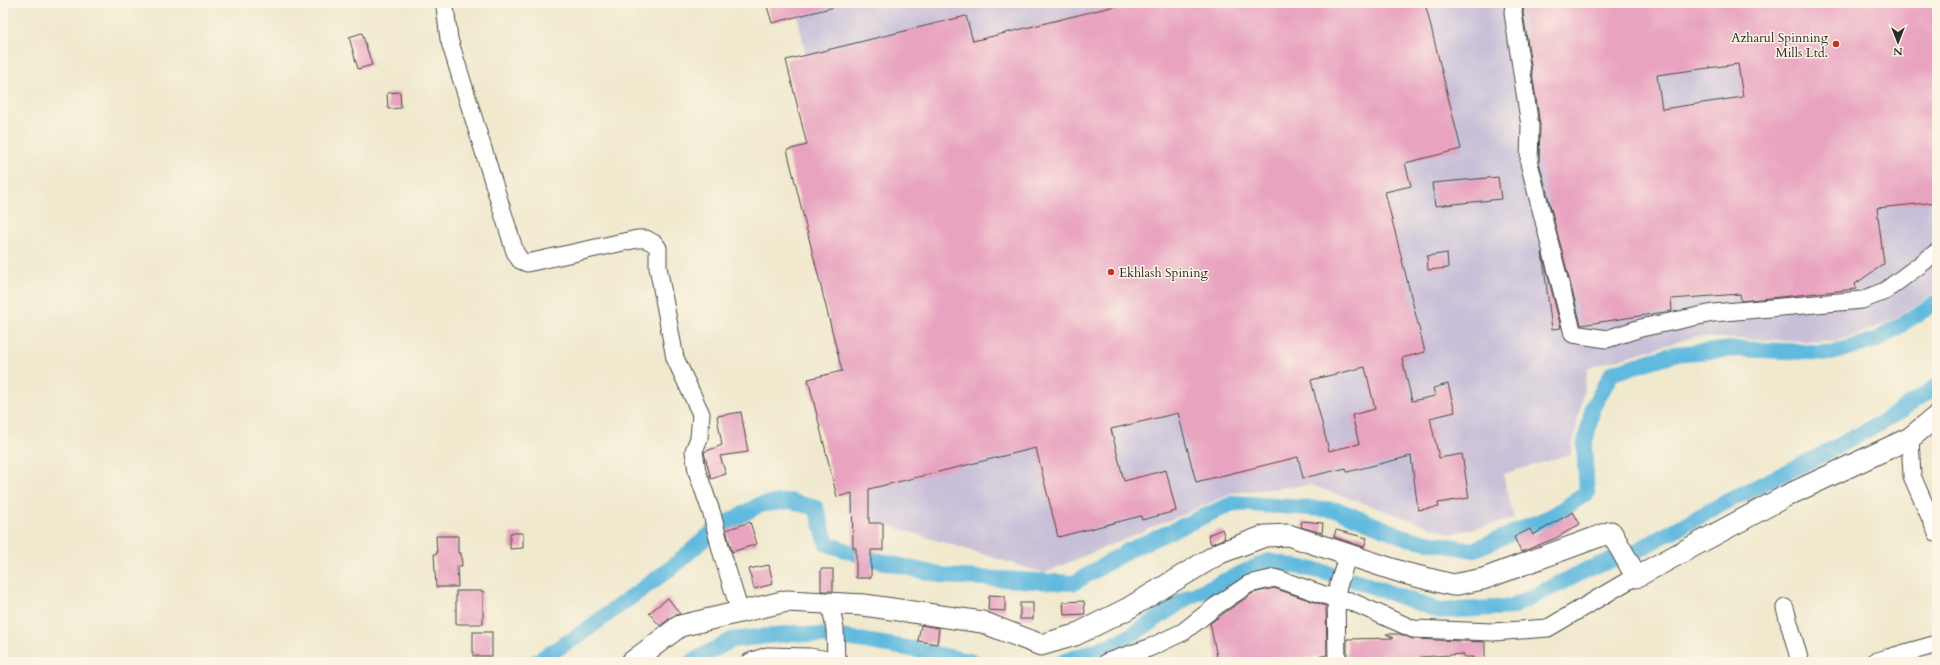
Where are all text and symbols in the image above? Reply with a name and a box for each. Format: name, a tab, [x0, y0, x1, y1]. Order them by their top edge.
north arrow	[1878, 22, 1918, 62]
place label: Azharul Spinning Mills Ltd.	[1731, 29, 1829, 62]
marker: Azharul Spinning Mills Ltd.	[1831, 39, 1841, 49]
text: N	[1893, 44, 1903, 59]
place label: Ekhlash Spining	[1119, 264, 1209, 282]
marker: Ekhlash Spining	[1106, 267, 1116, 277]

